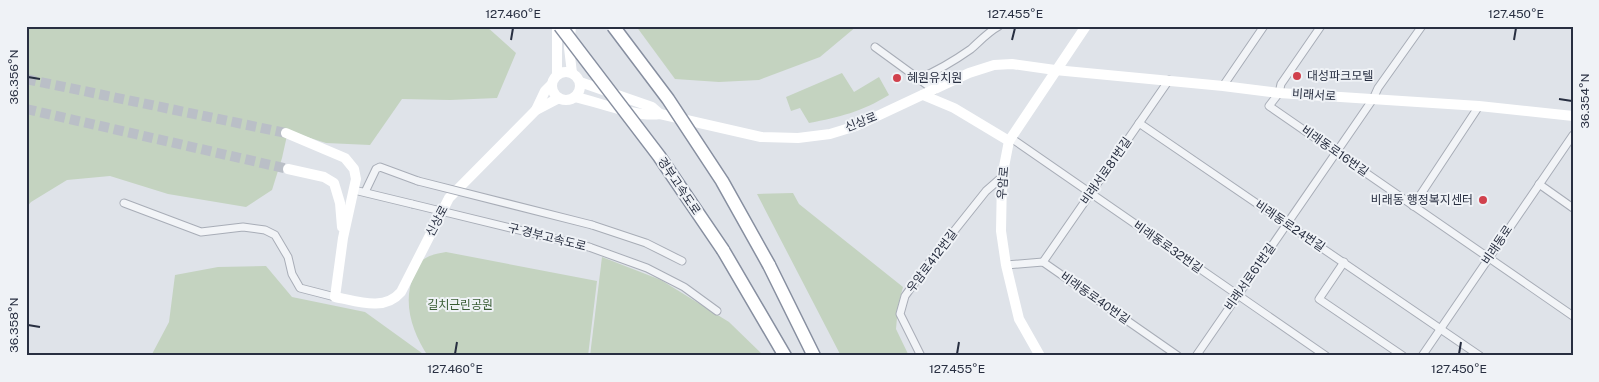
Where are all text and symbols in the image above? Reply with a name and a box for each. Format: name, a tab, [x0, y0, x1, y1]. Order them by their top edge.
text: 127.460°E	[485, 7, 541, 21]
text: 127.455°E	[987, 7, 1043, 21]
text: 127.450°E	[1488, 7, 1544, 21]
text: 36.356°N	[7, 50, 21, 104]
place label: 대성파크모텔	[1307, 69, 1373, 83]
marker: 대성파크모텔	[1291, 70, 1303, 82]
place label: 혜원유치원	[907, 71, 962, 85]
marker: 혜원유치원	[891, 72, 903, 84]
text: 36.354°N	[1578, 73, 1592, 129]
street label: 비래서로	[1291, 86, 1337, 104]
street label: 신상로	[843, 110, 879, 134]
street label: 비래동로16번길	[1299, 123, 1371, 179]
street label: 비래서로81번길	[1078, 135, 1134, 207]
street label: 경부고속도로	[655, 155, 703, 217]
street label: 우암로	[995, 166, 1011, 200]
place label: 비래동 행정복지센터	[1371, 193, 1473, 207]
marker: 비래동 행정복지센터	[1477, 194, 1489, 206]
street label: 비래동로24번길	[1253, 198, 1327, 254]
street label: 신상로	[423, 203, 451, 239]
street label: 비래동로32번길	[1131, 218, 1205, 276]
street label: 구 경부고속도로	[506, 221, 588, 253]
street label: 비래동로	[1479, 223, 1515, 267]
street label: 우암로412번길	[904, 227, 960, 295]
street label: 비래서로61번길	[1222, 241, 1278, 313]
street label: 비래동로40번길	[1058, 269, 1132, 327]
text: 36.358°N	[7, 297, 21, 353]
park label: 길치근린공원	[427, 298, 493, 312]
text: 127.460°E	[427, 362, 483, 376]
text: 127.455°E	[929, 362, 985, 376]
text: 127.450°E	[1431, 362, 1487, 376]

